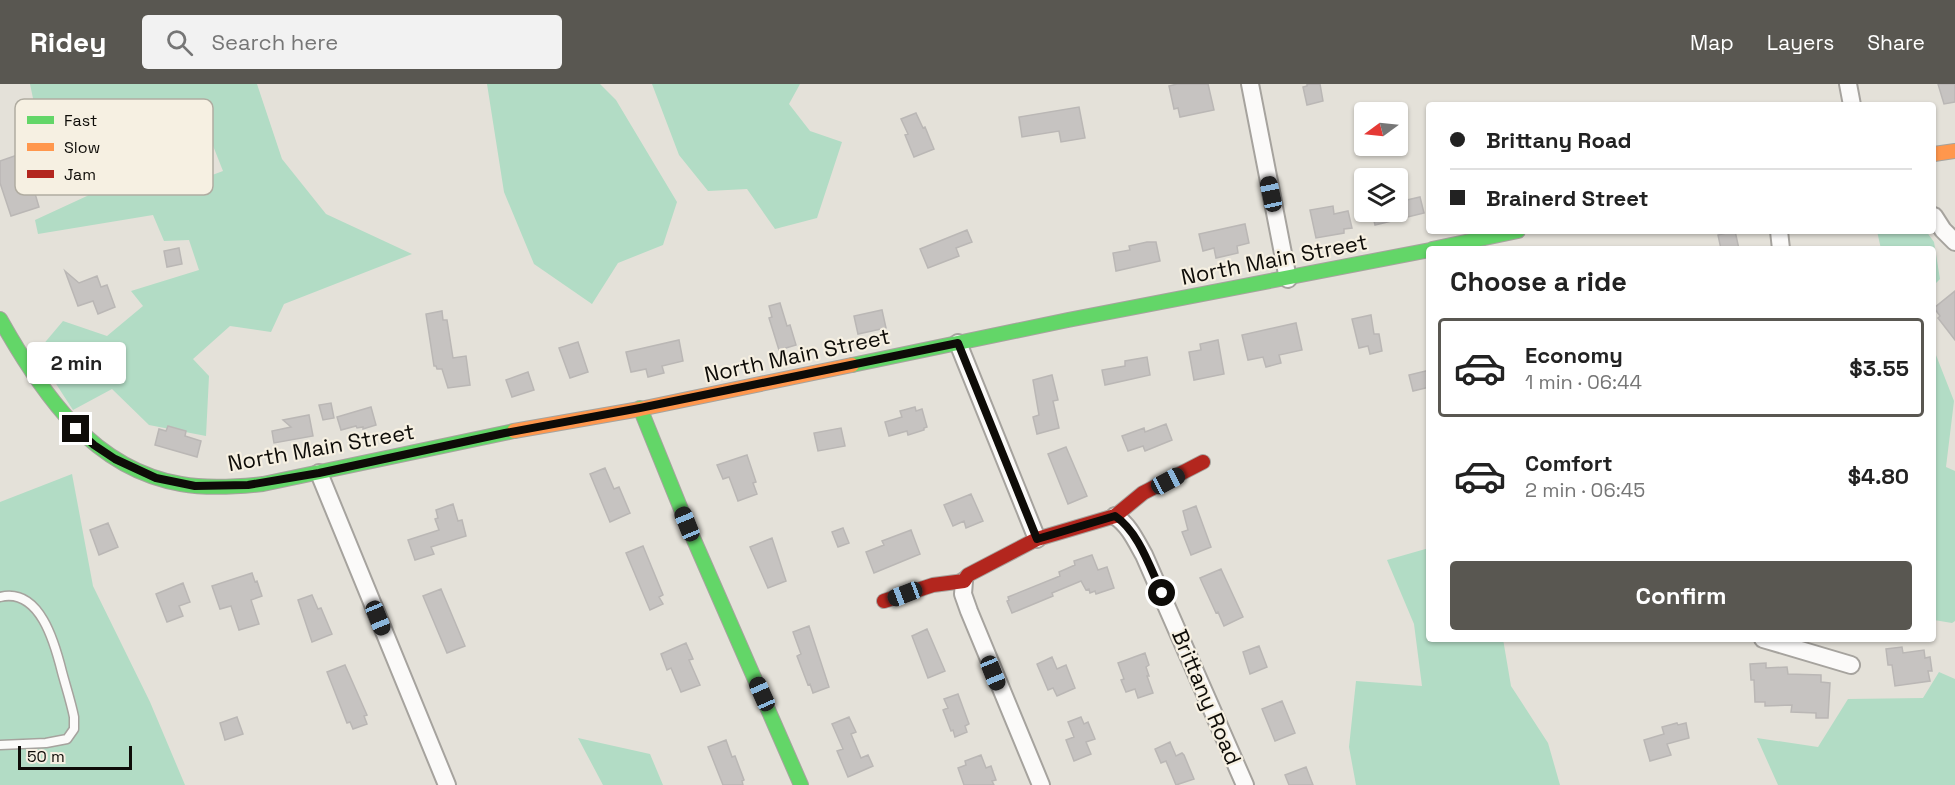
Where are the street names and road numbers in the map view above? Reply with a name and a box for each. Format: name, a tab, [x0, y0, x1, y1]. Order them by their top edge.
street label: North Main Street	[1178, 227, 1370, 291]
street label: North Main Street	[702, 322, 892, 388]
street label: North Main Street	[225, 417, 417, 477]
street label: Brittany Road	[1166, 625, 1248, 769]

